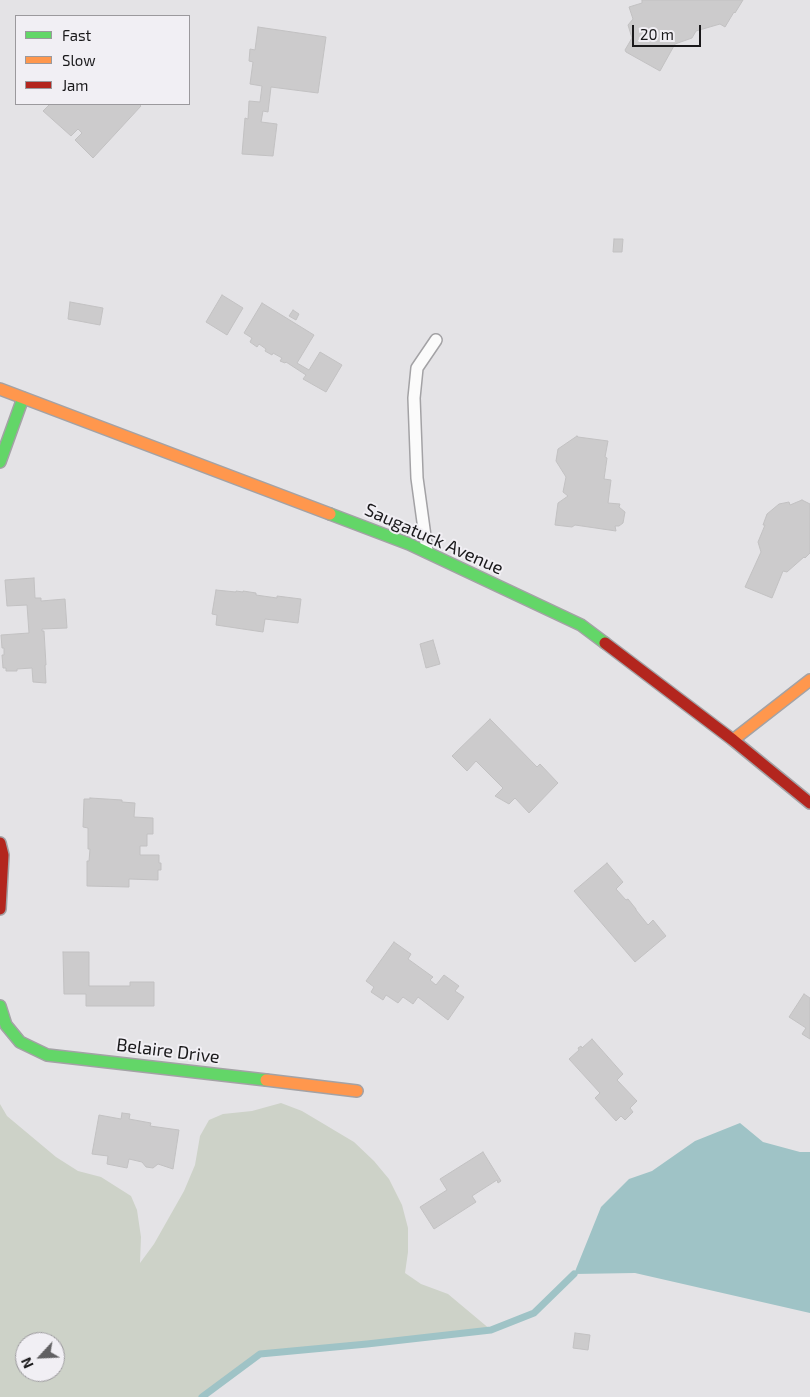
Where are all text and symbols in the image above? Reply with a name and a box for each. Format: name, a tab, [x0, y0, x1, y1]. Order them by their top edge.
legend	[15, 15, 190, 105]
scale bar	[635, 15, 704, 47]
text: 20 m	[640, 25, 674, 43]
text: Fast	[62, 26, 91, 44]
text: Slow	[62, 51, 96, 69]
text: Jam	[62, 76, 88, 94]
street label: Saugatuck Avenue	[361, 499, 507, 579]
street label: Belaire Drive	[115, 1034, 221, 1068]
north arrow	[15, 1332, 65, 1382]
text: N	[17, 1355, 37, 1371]

